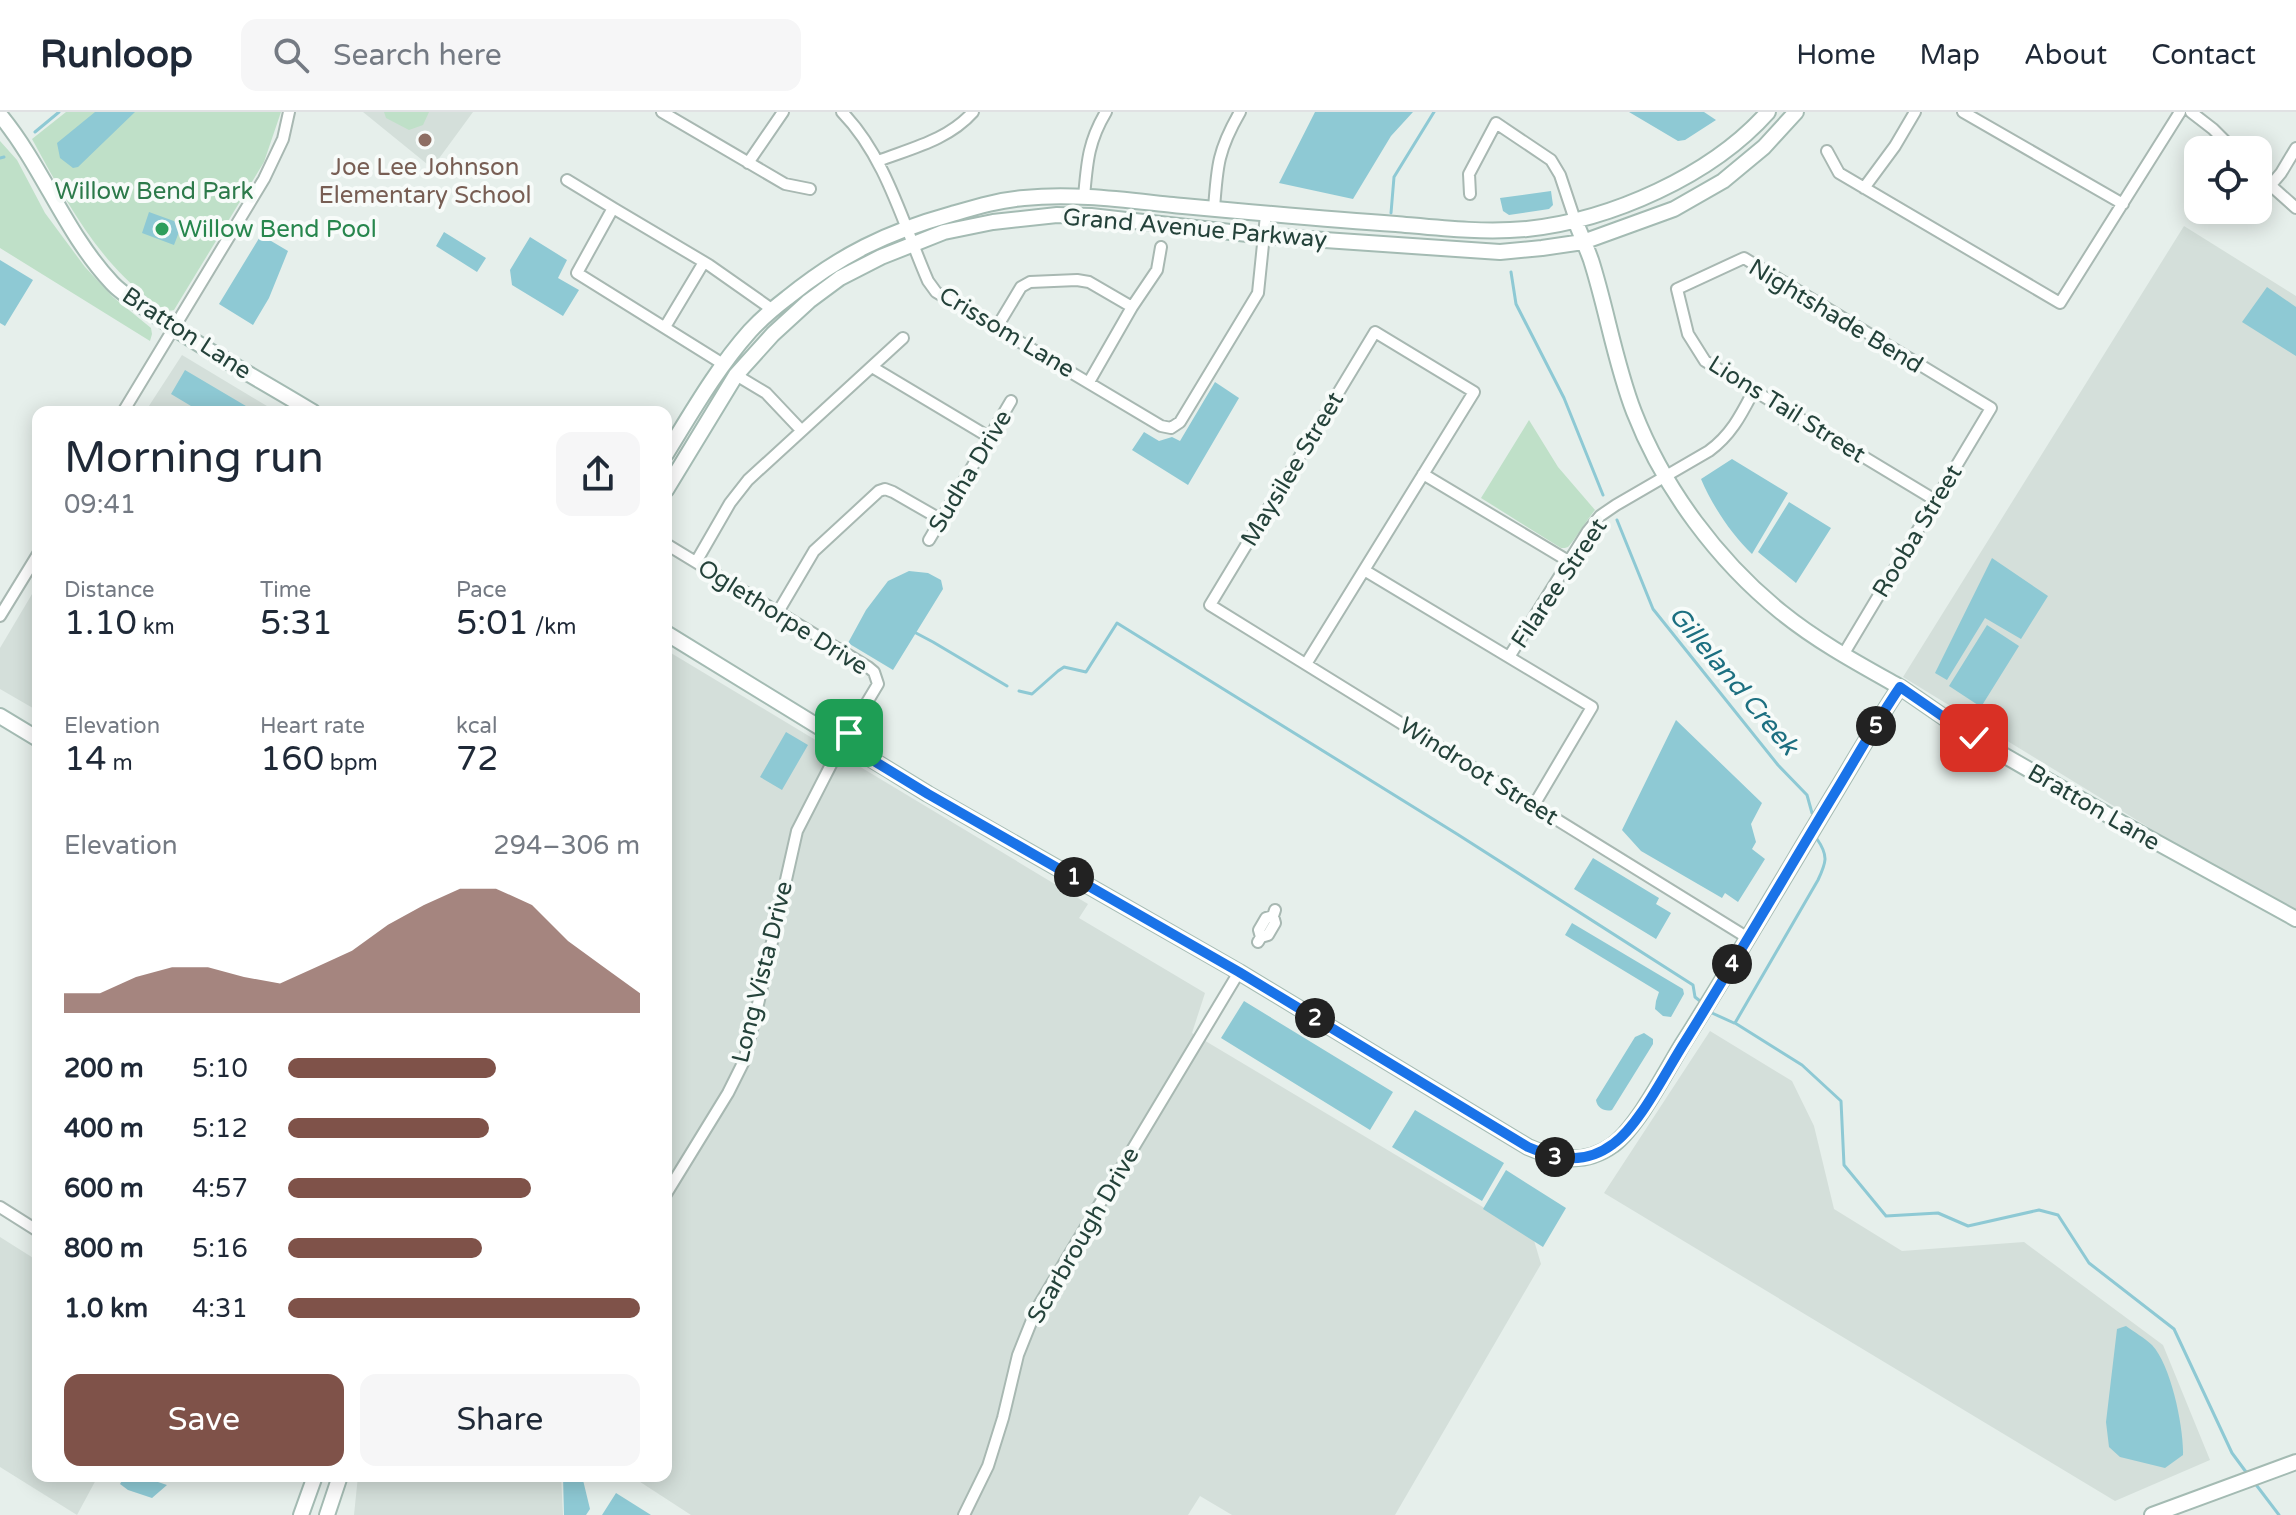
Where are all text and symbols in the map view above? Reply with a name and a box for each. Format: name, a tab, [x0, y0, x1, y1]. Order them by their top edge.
search box	[241, 19, 801, 91]
text: Runloop	[40, 32, 193, 78]
icon: search	[269, 33, 313, 77]
text: Search here	[333, 37, 502, 74]
text: Home	[1796, 38, 1876, 72]
text: Map	[1920, 38, 1980, 72]
text: About	[2024, 38, 2107, 72]
text: Contact	[2151, 38, 2256, 72]
marker: Joe Lee Johnson Elementary School	[416, 131, 434, 149]
map controls	[2184, 136, 2272, 224]
button: locate	[2184, 136, 2272, 224]
place label: Joe Lee Johnson Elementary School	[318, 153, 532, 210]
park label: Willow Bend Park	[55, 177, 253, 206]
street label: Grand Avenue Parkway	[1062, 202, 1328, 255]
place label: Willow Bend Pool	[178, 215, 377, 244]
marker: Willow Bend Pool	[153, 220, 171, 238]
street label: Nightshade Bend	[1743, 253, 1928, 380]
street label: Bratton Lane	[117, 281, 257, 386]
street label: Crissom Lane	[934, 281, 1080, 384]
street label: Lions Tail Street	[1703, 350, 1871, 469]
street label: Maysilee Street	[1235, 387, 1350, 552]
street label: Sudha Drive	[923, 405, 1018, 538]
text: Morning run	[64, 432, 324, 485]
button: share	[556, 432, 640, 516]
street label: Rooba Street	[1866, 460, 1968, 603]
text: 09:41	[64, 489, 136, 520]
street label: Filaree Street	[1505, 513, 1614, 654]
street label: Oglethorpe Drive	[692, 553, 873, 681]
text: Distance	[64, 577, 155, 603]
text: Time	[260, 577, 311, 603]
text: Pace	[456, 577, 507, 603]
water label: Gilleland Creek	[1662, 600, 1806, 763]
text: 1.10	[64, 603, 137, 644]
text: 5:31	[260, 603, 333, 644]
text: 5:01	[456, 603, 529, 644]
text: km	[137, 614, 175, 640]
text: /km	[529, 614, 577, 640]
pin	[815, 699, 883, 767]
pin	[1940, 704, 2008, 772]
pin: 5	[1856, 706, 1896, 746]
icon: arrive	[827, 711, 871, 755]
street label: Windroot Street	[1394, 711, 1563, 832]
text: Elevation	[64, 713, 160, 739]
text: Heart rate	[260, 713, 365, 739]
text: kcal	[456, 713, 497, 739]
text: 5	[1869, 713, 1883, 739]
icon: check	[1952, 716, 1996, 760]
text: 14	[64, 739, 107, 780]
text: 160	[260, 739, 324, 780]
text: 72	[456, 739, 499, 780]
text: m	[107, 750, 133, 776]
text: bpm	[324, 750, 378, 776]
street label: Bratton Lane	[2022, 758, 2165, 857]
text: Elevation	[64, 830, 178, 861]
text: 294–306 m	[493, 830, 640, 861]
pin: 1	[1054, 857, 1094, 897]
text: 1	[1067, 864, 1081, 890]
street label: Long Vista Drive	[726, 878, 799, 1066]
pin: 4	[1712, 944, 1752, 984]
text: 4	[1725, 951, 1739, 977]
pin: 2	[1295, 998, 1335, 1038]
text: 2	[1308, 1005, 1322, 1031]
text: 200 m	[64, 1053, 144, 1084]
text: 5:10	[192, 1053, 248, 1084]
text: 400 m	[64, 1113, 144, 1144]
text: 5:12	[192, 1113, 248, 1144]
pin: 3	[1535, 1137, 1575, 1177]
street label: Scarbrough Drive	[1021, 1142, 1146, 1328]
text: 3	[1548, 1144, 1562, 1170]
text: 600 m	[64, 1173, 144, 1204]
text: 4:57	[192, 1173, 248, 1204]
text: 800 m	[64, 1233, 144, 1264]
text: 5:16	[192, 1233, 248, 1264]
text: 1.0 km	[64, 1293, 148, 1324]
text: 4:31	[192, 1293, 248, 1324]
button: Save	[64, 1374, 344, 1466]
button: Share	[360, 1374, 640, 1466]

